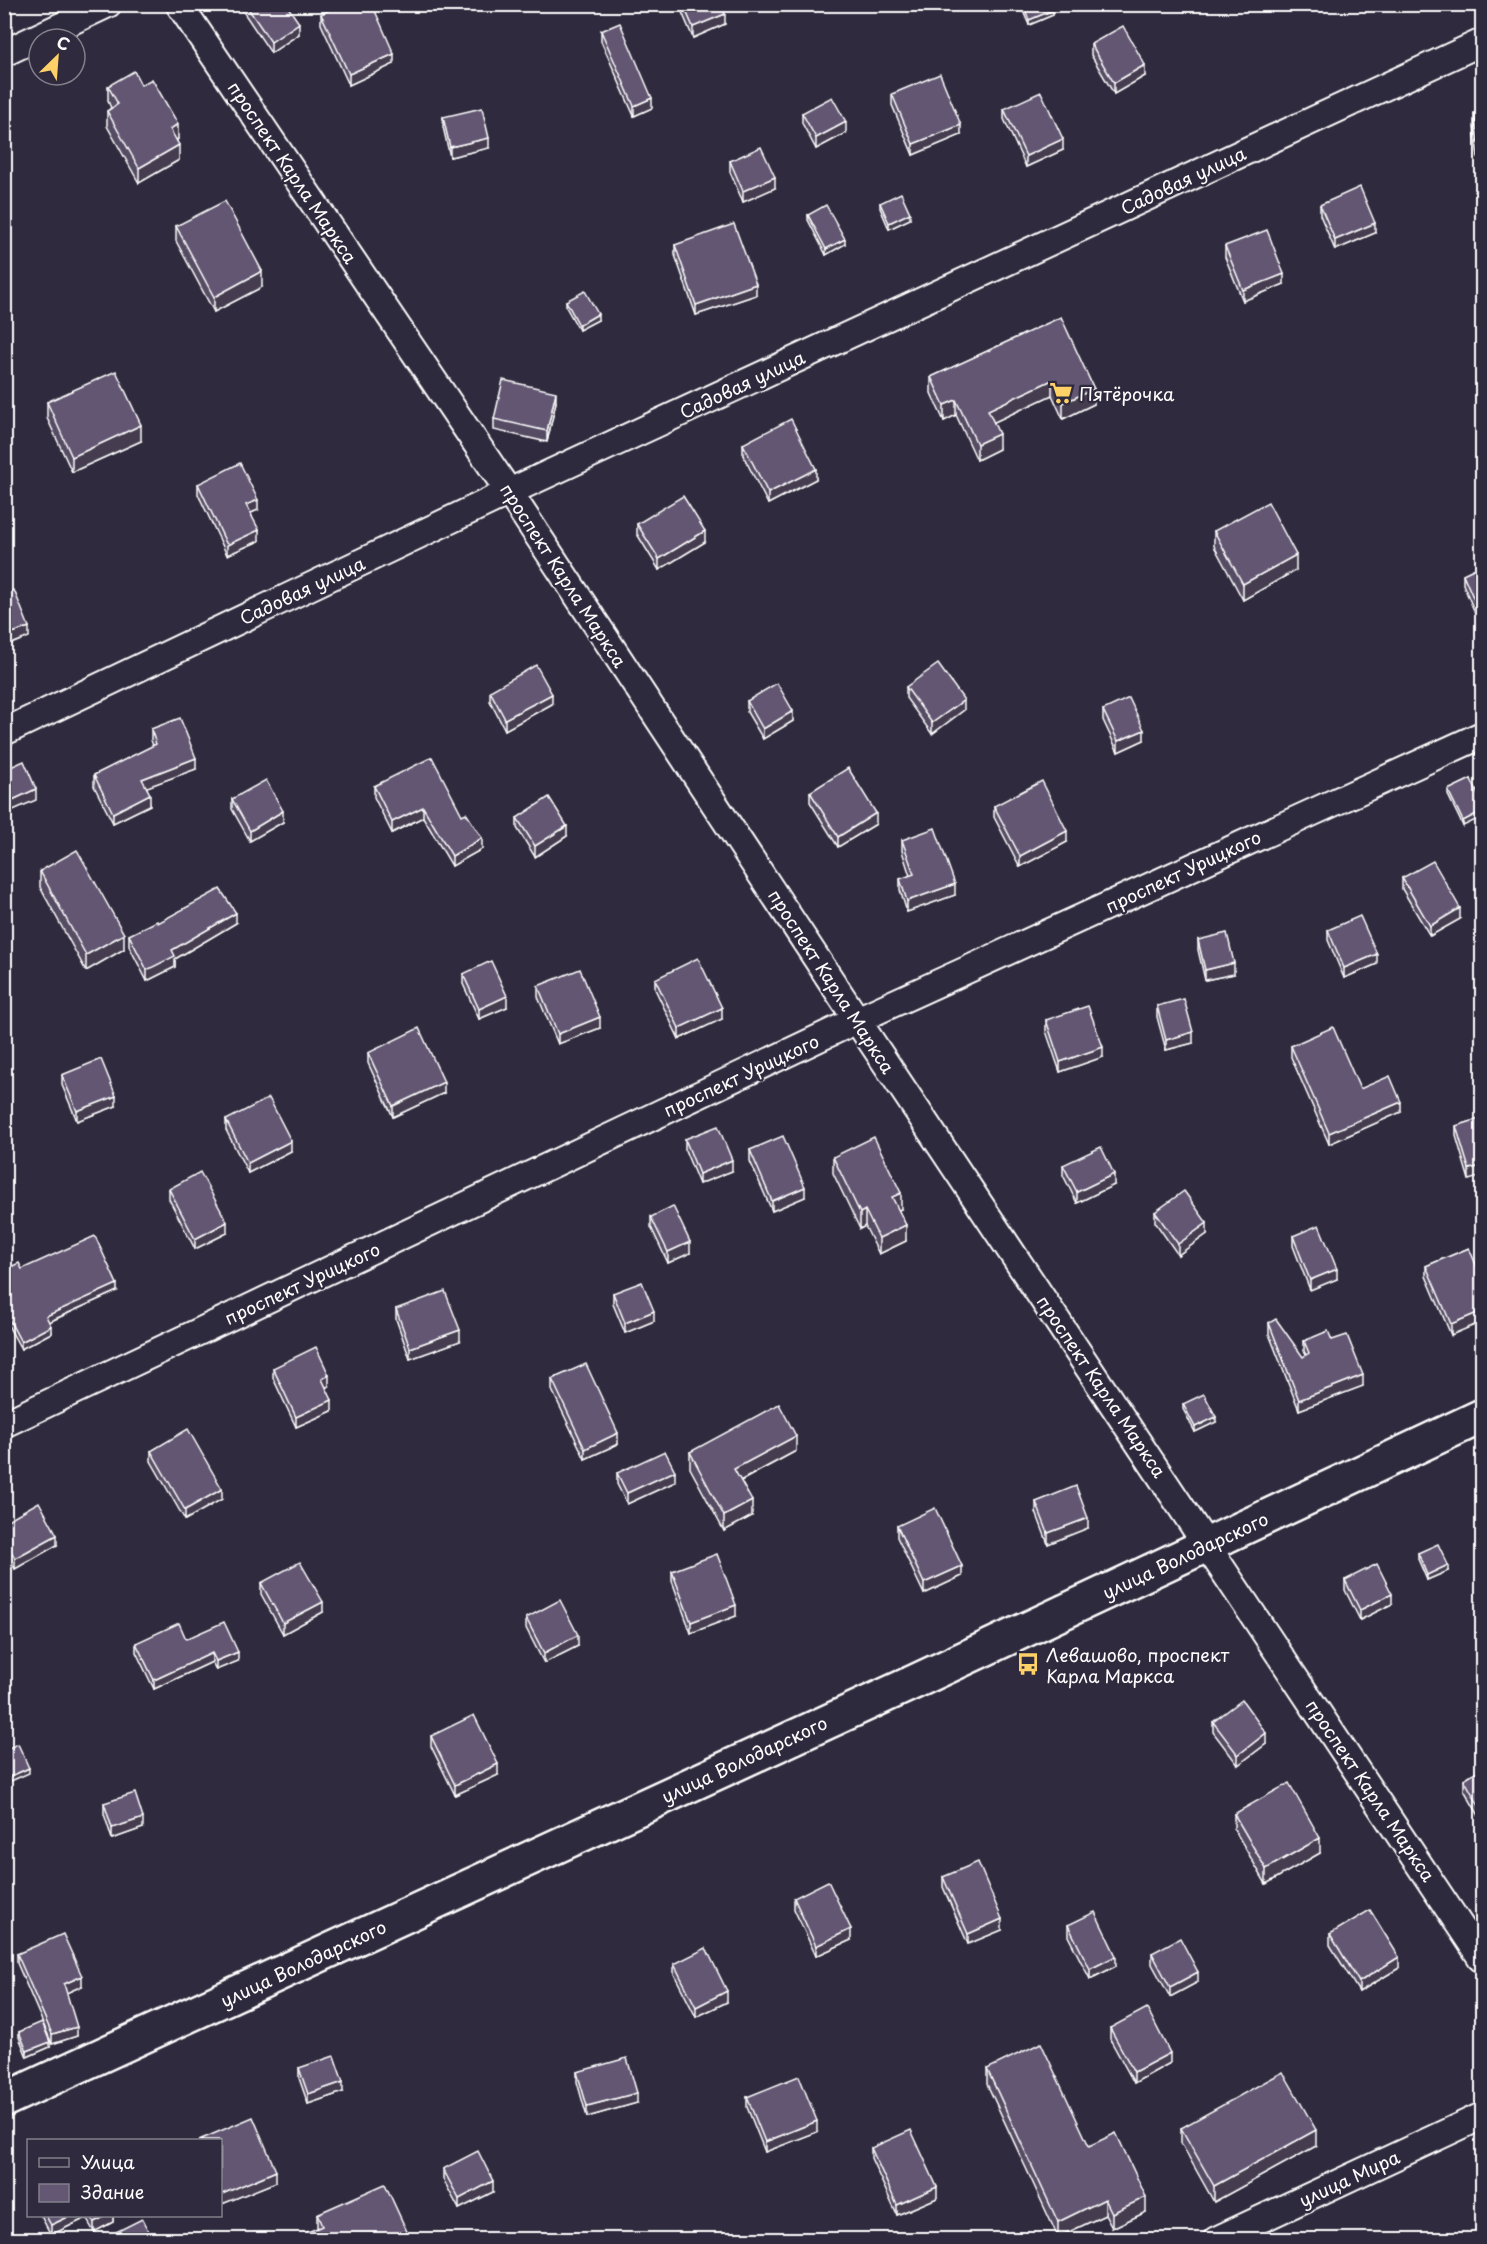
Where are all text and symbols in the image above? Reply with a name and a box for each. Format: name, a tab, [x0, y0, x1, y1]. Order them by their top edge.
north arrow	[27, 27, 87, 87]
text: С	[53, 29, 74, 56]
street label: проспект Карла Маркса	[222, 75, 365, 269]
street label: Садовая улица	[1116, 139, 1251, 221]
street label: Садовая улица	[675, 343, 810, 425]
supermarket icon: Пятёрочка	[1048, 380, 1074, 406]
place label: Пятёрочка	[1079, 380, 1175, 407]
street label: проспект Карла Маркса	[494, 478, 634, 673]
street label: Садовая улица	[235, 549, 370, 631]
street label: проспект Урицкого	[1101, 823, 1265, 919]
street label: проспект Карла Маркса	[762, 884, 902, 1079]
street label: проспект Урицкого	[659, 1027, 823, 1123]
street label: проспект Урицкого	[220, 1235, 384, 1331]
street label: проспект Карла Маркса	[1031, 1289, 1174, 1483]
street label: улица Володарского	[1098, 1505, 1272, 1605]
place label: Левашово, проспект Карла Маркса	[1046, 1641, 1230, 1689]
bus stop icon: Левашово, проспект Карла Маркса	[1015, 1651, 1041, 1677]
street label: проспект Карла Маркса	[1300, 1693, 1443, 1887]
street label: улица Володарского	[657, 1709, 831, 1809]
street label: улица Володарского	[216, 1913, 390, 2013]
legend	[27, 2139, 222, 2217]
street label: улица Мира	[1294, 2143, 1404, 2213]
text: Улица	[81, 2148, 135, 2175]
text: Здание	[81, 2178, 144, 2205]

